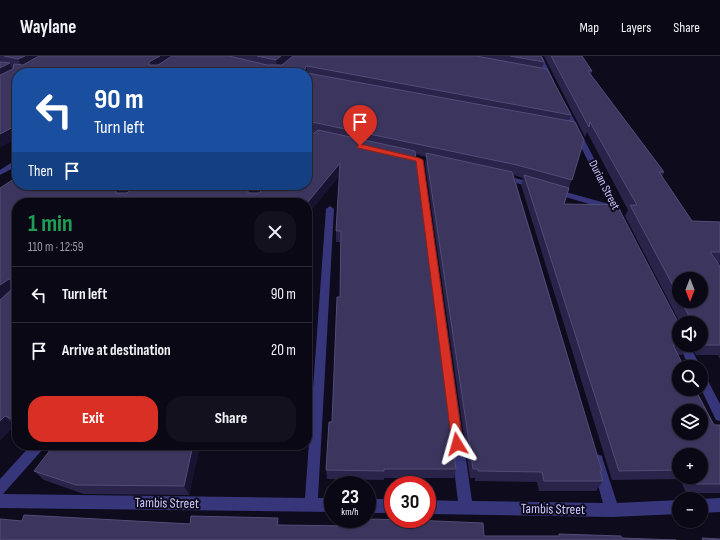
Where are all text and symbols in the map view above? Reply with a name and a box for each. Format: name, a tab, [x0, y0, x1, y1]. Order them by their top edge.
text: Waylane	[20, 16, 76, 39]
text: Map	[579, 19, 599, 36]
text: Layers	[621, 19, 651, 36]
text: Share	[673, 19, 700, 36]
text: 90 m	[94, 83, 144, 116]
icon: left	[28, 84, 80, 136]
pin	[343, 105, 377, 146]
icon: arrive	[349, 111, 371, 133]
text: Turn left	[94, 117, 145, 138]
street label: Durian Street	[585, 158, 623, 213]
icon: arrive	[61, 160, 83, 182]
text: Then	[28, 162, 53, 181]
text: 1 min	[28, 209, 73, 238]
button: close	[254, 211, 296, 253]
text: 110 m · 12:59	[28, 239, 84, 255]
north arrow	[672, 272, 708, 308]
map controls	[672, 272, 708, 528]
icon: left	[28, 284, 50, 306]
text: Turn left	[62, 285, 107, 304]
text: 90 m	[271, 285, 296, 304]
button: sound	[672, 316, 708, 352]
icon: arrive	[28, 340, 50, 362]
text: Arrive at destination	[62, 341, 171, 360]
text: 20 m	[271, 341, 296, 360]
button: search	[672, 360, 708, 396]
button: Exit	[28, 396, 158, 442]
button: Share	[166, 396, 296, 442]
button: layers	[672, 404, 708, 440]
position arrow	[436, 423, 478, 465]
button: +	[672, 448, 708, 484]
speed limit sign: 30	[384, 476, 436, 528]
text: 23	[341, 485, 359, 509]
button: −	[672, 492, 708, 528]
street label: Tambis Street	[135, 494, 199, 512]
street label: Tambis Street	[521, 500, 585, 518]
text: km/h	[341, 506, 359, 518]

